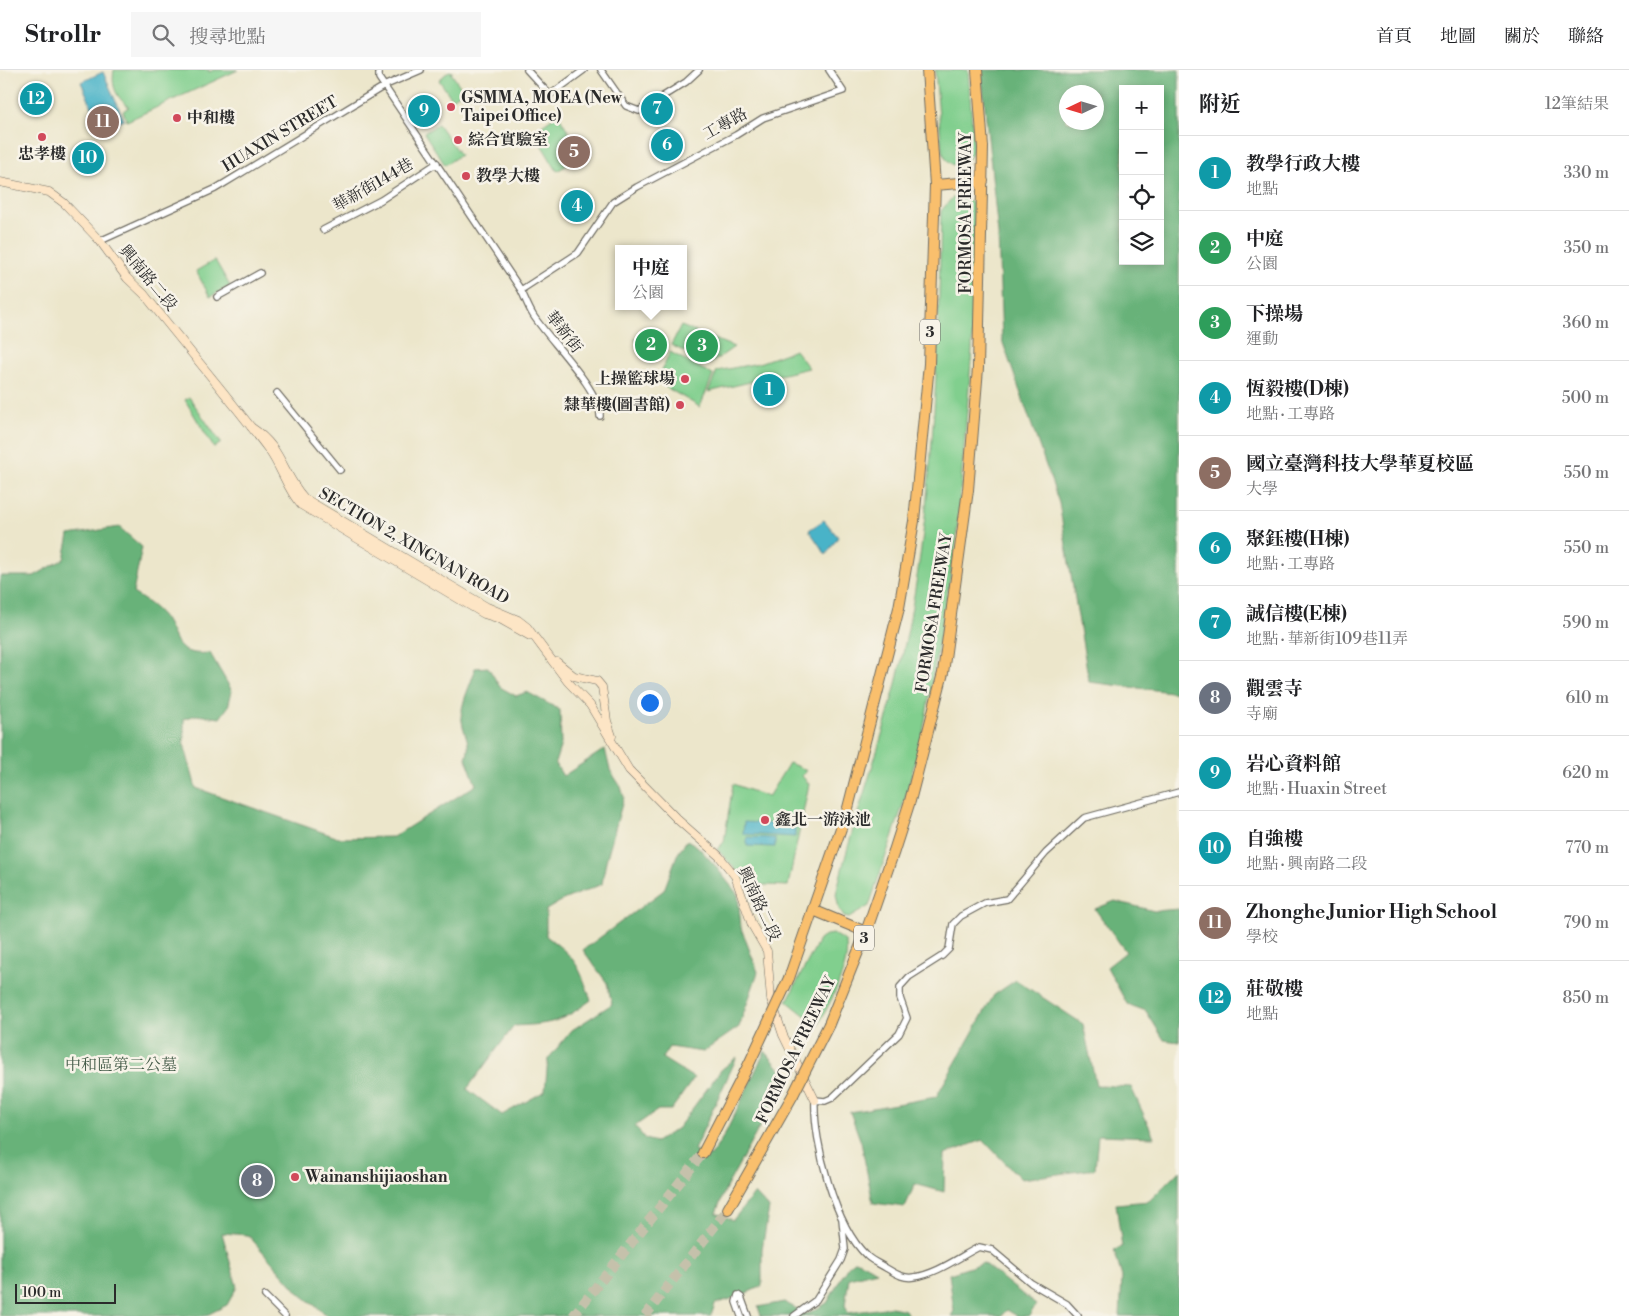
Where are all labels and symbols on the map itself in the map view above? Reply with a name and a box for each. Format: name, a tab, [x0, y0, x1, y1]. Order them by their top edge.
pin: 12	[20, 80, 52, 118]
north arrow	[1059, 85, 1104, 130]
place label: GSMMA, MOEA (New Taipei Office)	[461, 88, 623, 126]
pin: 7	[641, 90, 673, 128]
street label: HUAXIN STREET	[218, 92, 342, 176]
pin: 9	[408, 92, 440, 130]
marker: GSMMA, MOEA (New Taipei Office)	[445, 101, 457, 113]
pin: 11	[87, 103, 119, 141]
street label: 工專路	[699, 104, 751, 144]
place label: 中和樓	[187, 108, 235, 128]
marker: 中和樓	[171, 112, 183, 124]
pin: 6	[651, 126, 683, 164]
place label: 綜合實驗室	[468, 130, 548, 150]
marker: 忠孝樓	[36, 131, 48, 143]
street label: FORMOSA FREEWAY	[956, 131, 976, 294]
pin: 5	[558, 133, 590, 171]
marker: 綜合實驗室	[452, 134, 464, 146]
pin: 10	[72, 139, 104, 177]
place label: 忠孝樓	[18, 144, 66, 164]
street label: 華新街144巷	[329, 154, 417, 216]
place label: 教學大樓	[476, 166, 540, 186]
marker: 教學大樓	[460, 170, 472, 182]
pin: 4	[561, 187, 593, 225]
street label: 興南路二段	[115, 241, 181, 315]
street label: 華新街	[541, 307, 587, 357]
road number: 3	[920, 320, 940, 344]
pin: 2	[635, 326, 667, 364]
pin: 3	[686, 327, 718, 365]
place label: 上操籃球場	[595, 369, 675, 389]
pin: 1	[753, 371, 785, 409]
marker: 上操籃球場	[679, 373, 691, 385]
place label: 隸華樓(圖書館)	[564, 395, 670, 415]
marker: 隸華樓(圖書館)	[674, 399, 686, 411]
street label: SECTION 2, XINGNAN ROAD	[315, 483, 513, 609]
street label: FORMOSA FREEWAY	[912, 530, 957, 694]
your location	[637, 690, 663, 716]
place label: 鑫北一游泳池	[775, 810, 871, 830]
marker: 鑫北一游泳池	[759, 814, 771, 826]
street label: 興南路二段	[733, 864, 785, 944]
road number: 3	[854, 926, 874, 950]
street label: FORMOSA FREEWAY	[752, 972, 841, 1127]
park label: 中和區第二公墓	[65, 1055, 177, 1075]
pin: 8	[241, 1162, 273, 1200]
place label: Wainanshijiaoshan	[304, 1167, 448, 1187]
marker: Wainanshijiaoshan	[289, 1171, 301, 1183]
scale bar	[15, 1281, 116, 1304]

